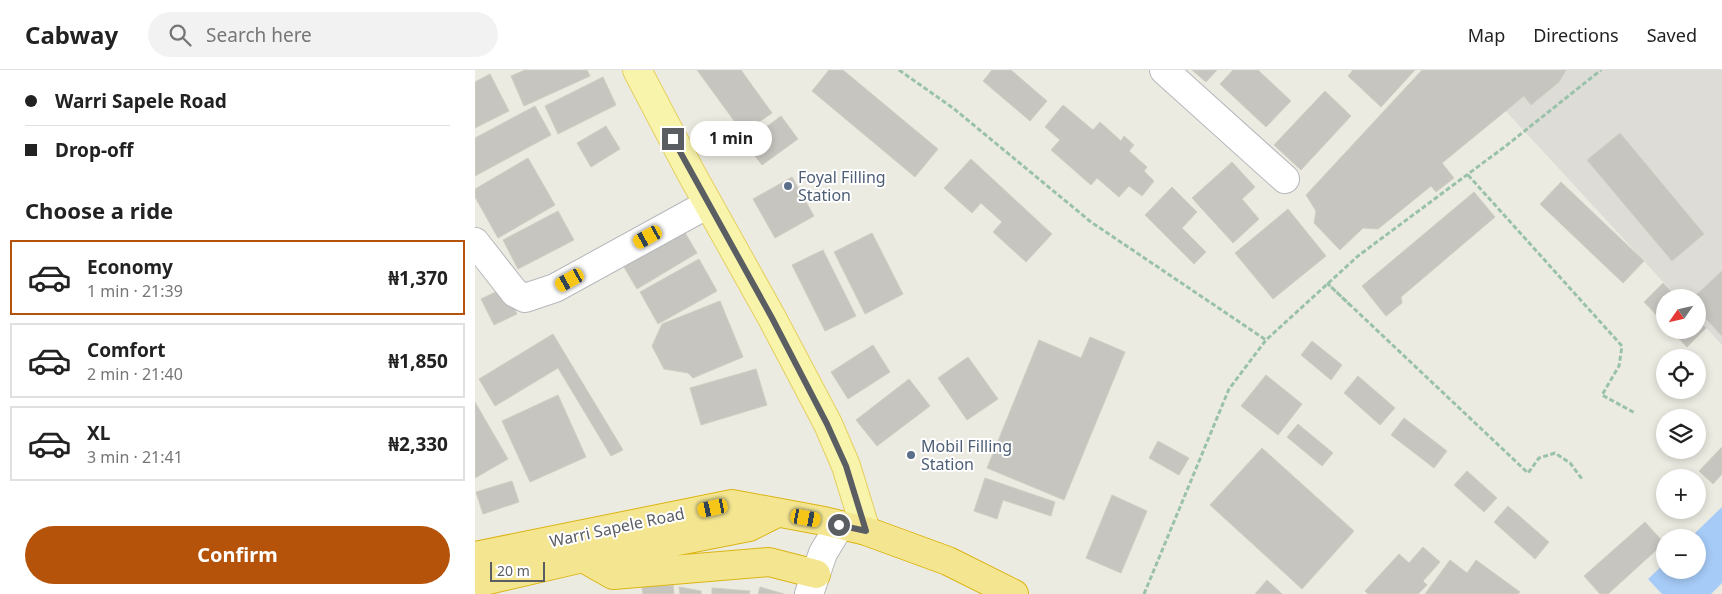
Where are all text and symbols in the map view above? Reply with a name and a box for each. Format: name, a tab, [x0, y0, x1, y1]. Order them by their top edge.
search box	[148, 12, 498, 57]
text: Cabway	[25, 18, 118, 51]
icon: search	[166, 21, 194, 49]
text: Search here	[206, 22, 312, 48]
text: Map	[1468, 23, 1505, 47]
text: Directions	[1533, 23, 1619, 47]
text: Saved	[1647, 23, 1697, 47]
text: Warri Sapele Road	[55, 88, 227, 114]
callout: 1 min	[691, 122, 773, 156]
text: 1 min	[709, 127, 753, 149]
route end	[662, 128, 684, 150]
text: Drop-off	[55, 137, 134, 163]
place label: Foyal Filling Station	[798, 166, 886, 206]
marker: Foyal Filling Station	[782, 180, 794, 192]
text: Choose a ride	[25, 195, 173, 225]
car	[631, 223, 664, 251]
text: Economy	[87, 254, 173, 280]
icon: car	[27, 255, 72, 300]
text: ₦1,370	[388, 265, 448, 291]
car	[553, 266, 586, 294]
text: 1 min · 21:39	[87, 280, 183, 302]
north arrow	[1656, 289, 1706, 339]
map controls	[1656, 289, 1706, 579]
text: Comfort	[87, 337, 166, 363]
icon: car	[27, 338, 72, 383]
text: ₦1,850	[388, 348, 448, 374]
button: locate	[1656, 349, 1706, 399]
text: 2 min · 21:40	[87, 363, 183, 385]
button: layers	[1656, 409, 1706, 459]
text: XL	[87, 420, 110, 446]
icon: car	[27, 421, 72, 466]
text: ₦2,330	[388, 431, 448, 457]
place label: Mobil Filling Station	[921, 435, 1012, 475]
text: 3 min · 21:41	[87, 446, 183, 468]
marker: Mobil Filling Station	[905, 449, 917, 461]
button: +	[1656, 469, 1706, 519]
car	[696, 498, 729, 518]
street label: Warri Sapele Road	[547, 502, 687, 552]
car	[789, 508, 822, 528]
route start	[828, 514, 850, 536]
button: Confirm	[25, 526, 450, 584]
button: −	[1656, 529, 1706, 579]
scale bar	[490, 559, 545, 582]
text: 20 m	[497, 561, 530, 580]

